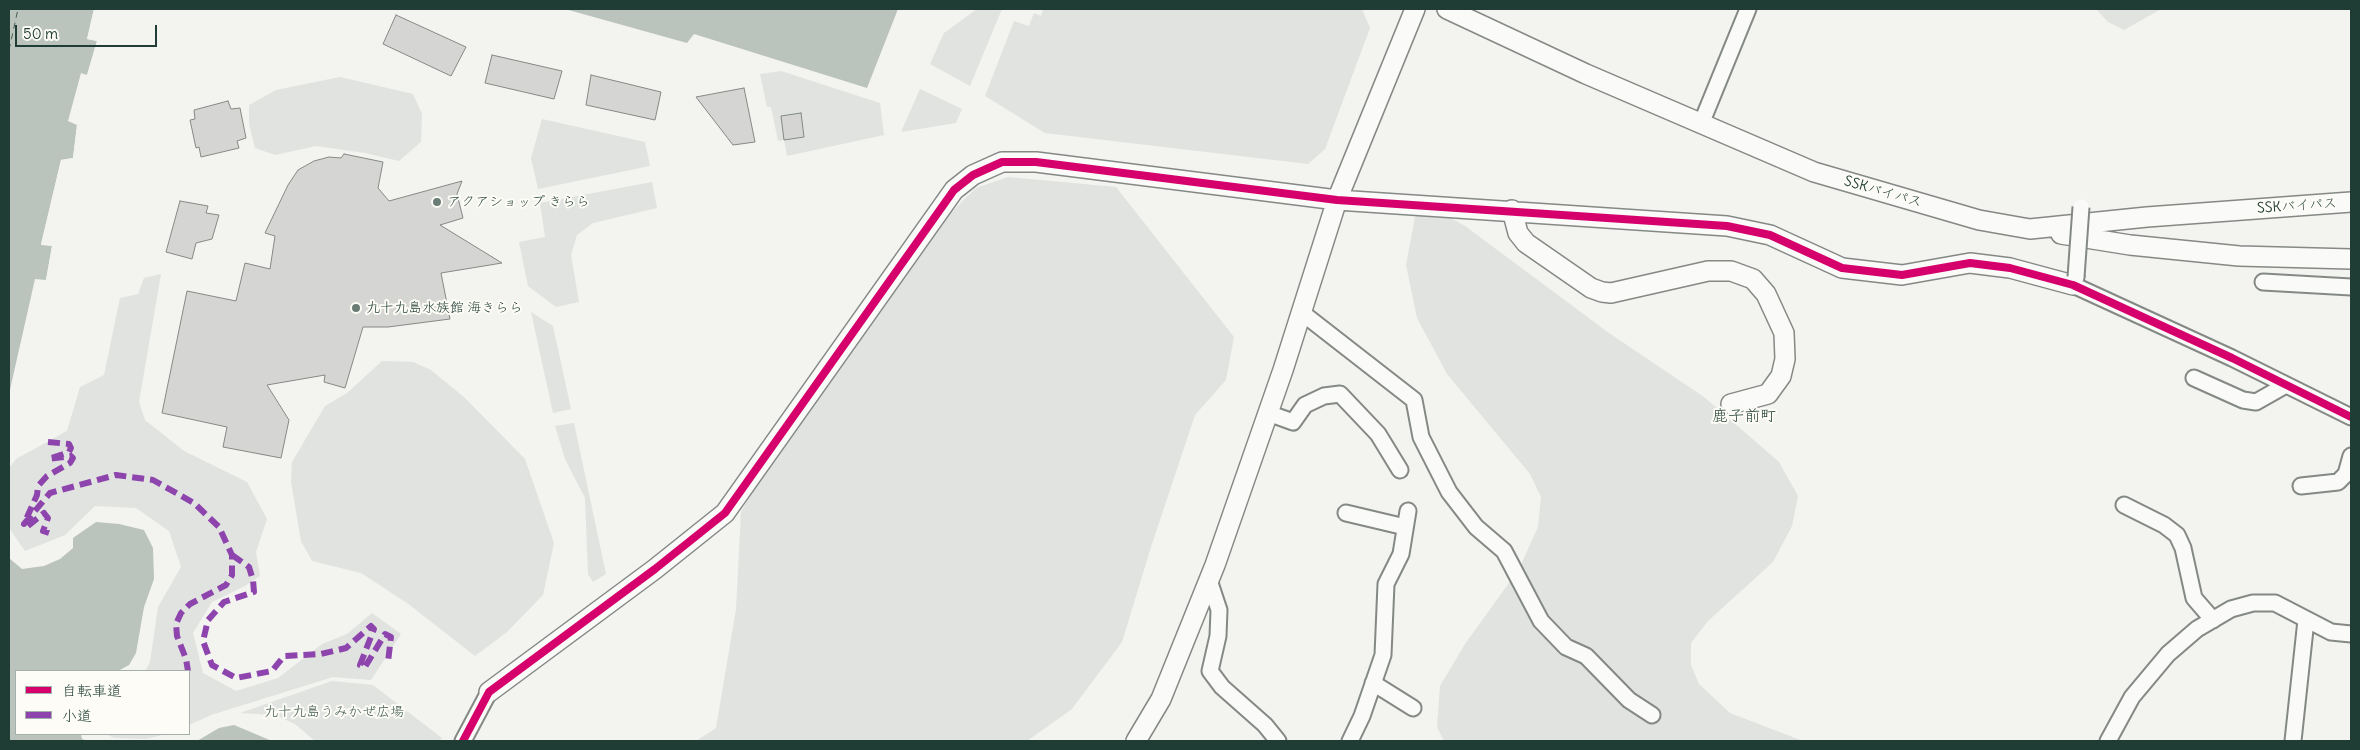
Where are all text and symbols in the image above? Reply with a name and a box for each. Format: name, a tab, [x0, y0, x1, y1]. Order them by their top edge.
scale bar	[18, 15, 160, 47]
text: 50 m	[23, 24, 58, 43]
street label: SSKバイパス	[1842, 173, 1924, 211]
place label: アクアショップ きらら	[447, 194, 590, 210]
street label: SSKバイパス	[2256, 195, 2338, 217]
marker: アクアショップ きらら	[431, 196, 443, 208]
place label: 九十九島水族館 海きらら	[366, 300, 523, 316]
marker: 九十九島水族館 海きらら	[350, 302, 362, 314]
district label: 鹿子前町	[1712, 406, 1776, 426]
legend	[15, 670, 190, 735]
text: 自転車道	[62, 681, 122, 700]
park label: 九十九島うみかぜ広場	[264, 704, 404, 720]
text: 小道	[62, 706, 92, 725]

